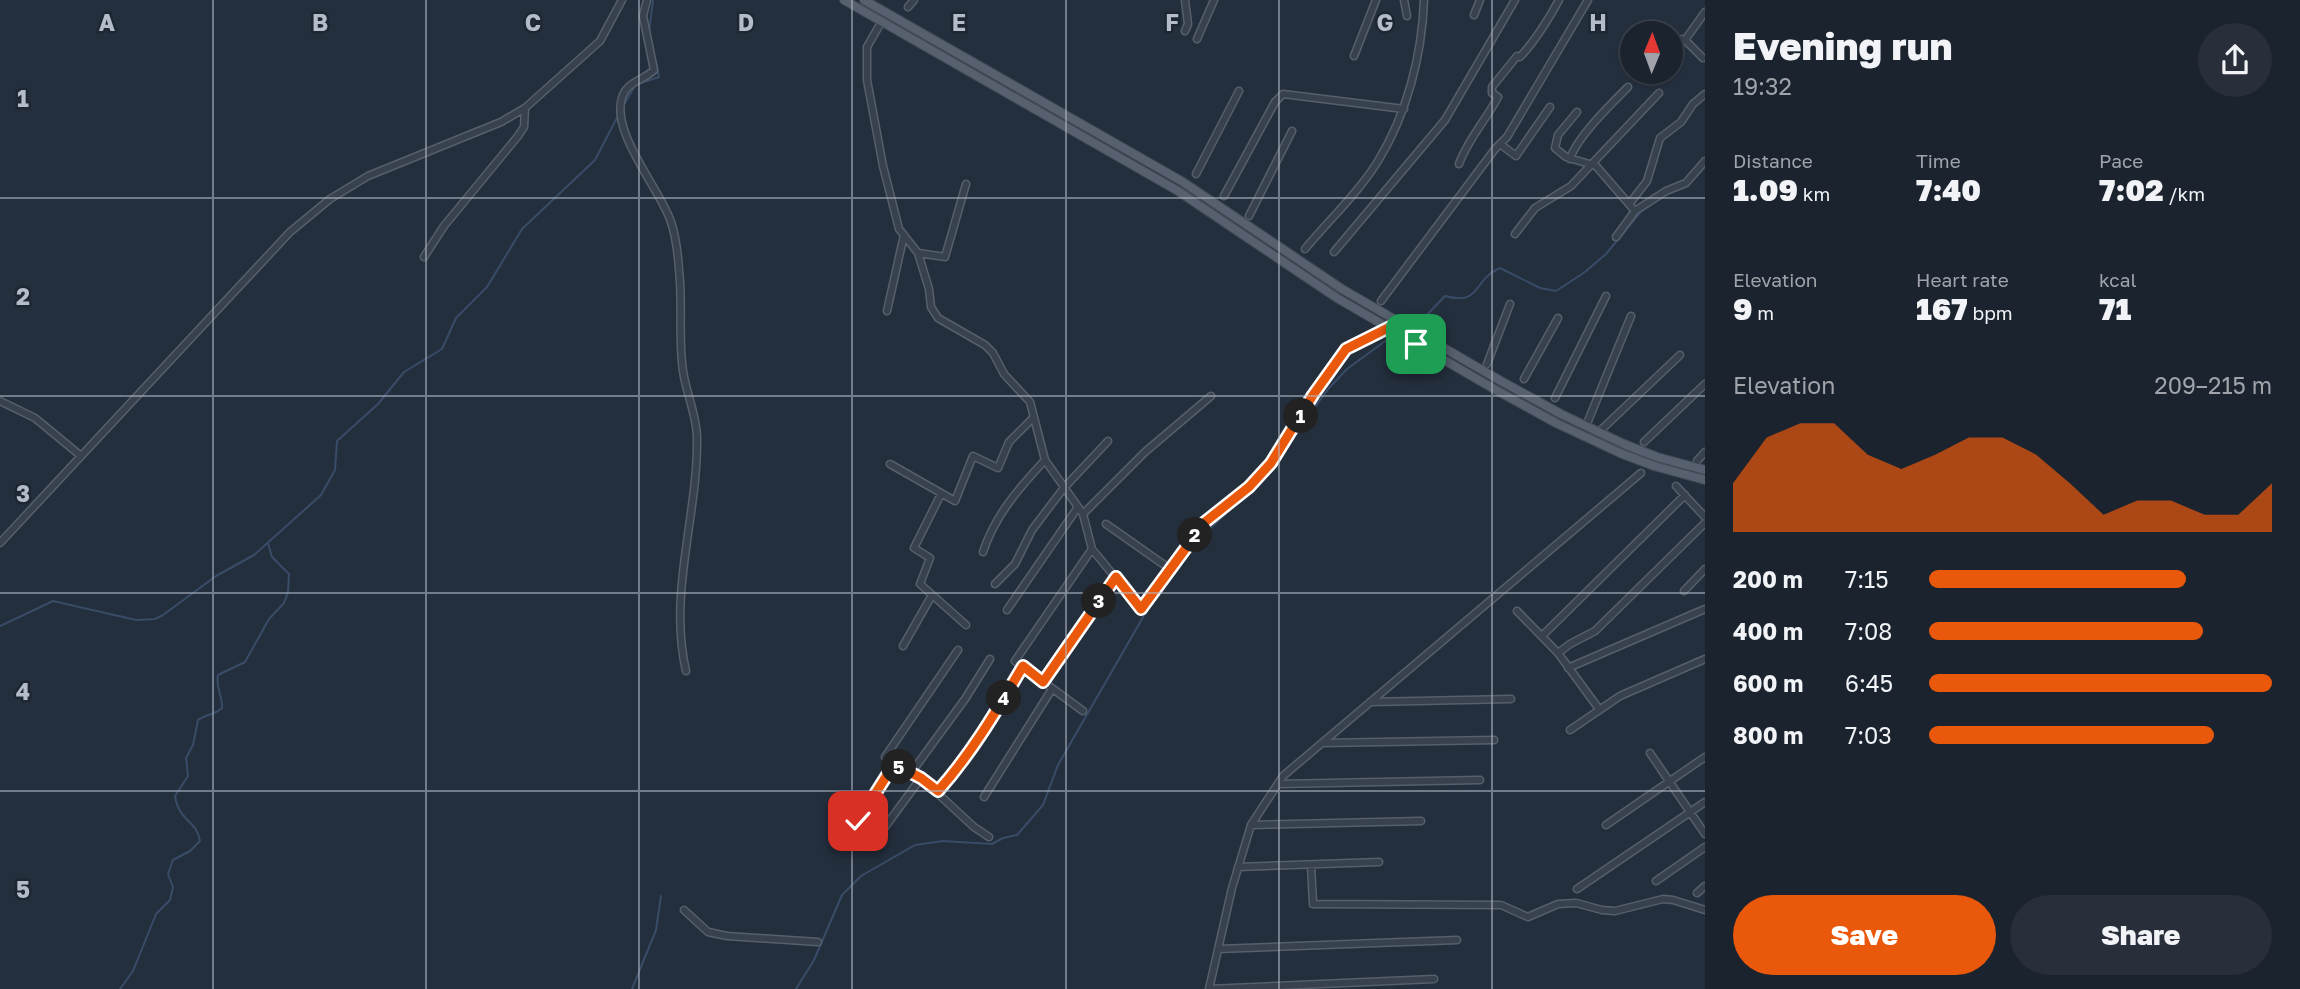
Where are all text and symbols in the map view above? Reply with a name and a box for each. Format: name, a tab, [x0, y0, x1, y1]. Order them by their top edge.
text: A	[99, 8, 116, 36]
text: B	[312, 8, 328, 36]
text: C	[525, 8, 541, 36]
text: D	[738, 8, 754, 36]
text: E	[952, 8, 966, 36]
text: F	[1165, 8, 1179, 36]
text: G	[1377, 8, 1393, 36]
text: H	[1589, 8, 1607, 36]
north arrow	[1620, 21, 1684, 84]
map controls	[1620, 21, 1683, 84]
text: Evening run	[1733, 23, 1952, 68]
button: share	[2198, 23, 2272, 97]
text: 19:32	[1733, 72, 1792, 100]
text: 1	[17, 84, 29, 112]
text: Distance	[1733, 149, 1813, 172]
text: Time	[1916, 149, 1961, 172]
text: Pace	[2099, 149, 2143, 172]
text: 1.09	[1733, 172, 1798, 208]
text: 7:40	[1916, 172, 1981, 208]
text: 7:02	[2099, 172, 2164, 208]
text: km	[1798, 182, 1830, 205]
text: /km	[2164, 182, 2205, 205]
text: Elevation	[1733, 268, 1818, 291]
text: Heart rate	[1916, 268, 2009, 291]
text: kcal	[2099, 268, 2137, 291]
text: 2	[16, 282, 30, 310]
text: 9	[1733, 291, 1753, 327]
text: 167	[1916, 291, 1968, 327]
text: 71	[2099, 291, 2131, 327]
text: m	[1753, 301, 1774, 324]
text: bpm	[1968, 301, 2013, 324]
pin	[1386, 314, 1446, 374]
icon: arrive	[1397, 325, 1435, 363]
text: Elevation	[1733, 371, 1835, 399]
text: 209–215 m	[2154, 371, 2272, 399]
pin: 1	[1284, 398, 1318, 434]
text: 1	[1296, 404, 1305, 427]
text: 3	[16, 479, 30, 507]
pin: 2	[1178, 518, 1212, 552]
text: 2	[1189, 523, 1200, 546]
text: 200 m	[1733, 565, 1803, 593]
text: 7:15	[1845, 565, 1889, 593]
pin: 3	[1082, 584, 1116, 618]
text: 3	[1093, 589, 1104, 612]
text: 400 m	[1733, 617, 1803, 645]
text: 7:08	[1845, 617, 1892, 645]
text: 600 m	[1733, 669, 1803, 697]
text: 6:45	[1845, 669, 1893, 697]
text: 4	[16, 677, 30, 705]
pin: 4	[986, 680, 1021, 716]
text: 4	[998, 686, 1009, 709]
text: 800 m	[1733, 721, 1804, 749]
text: 7:03	[1845, 721, 1892, 749]
pin: 5	[881, 750, 916, 784]
text: 5	[893, 755, 904, 778]
pin	[828, 791, 888, 851]
icon: check	[839, 802, 877, 840]
text: 5	[16, 875, 30, 903]
button: Save	[1733, 895, 1996, 975]
button: Share	[2010, 895, 2272, 975]

